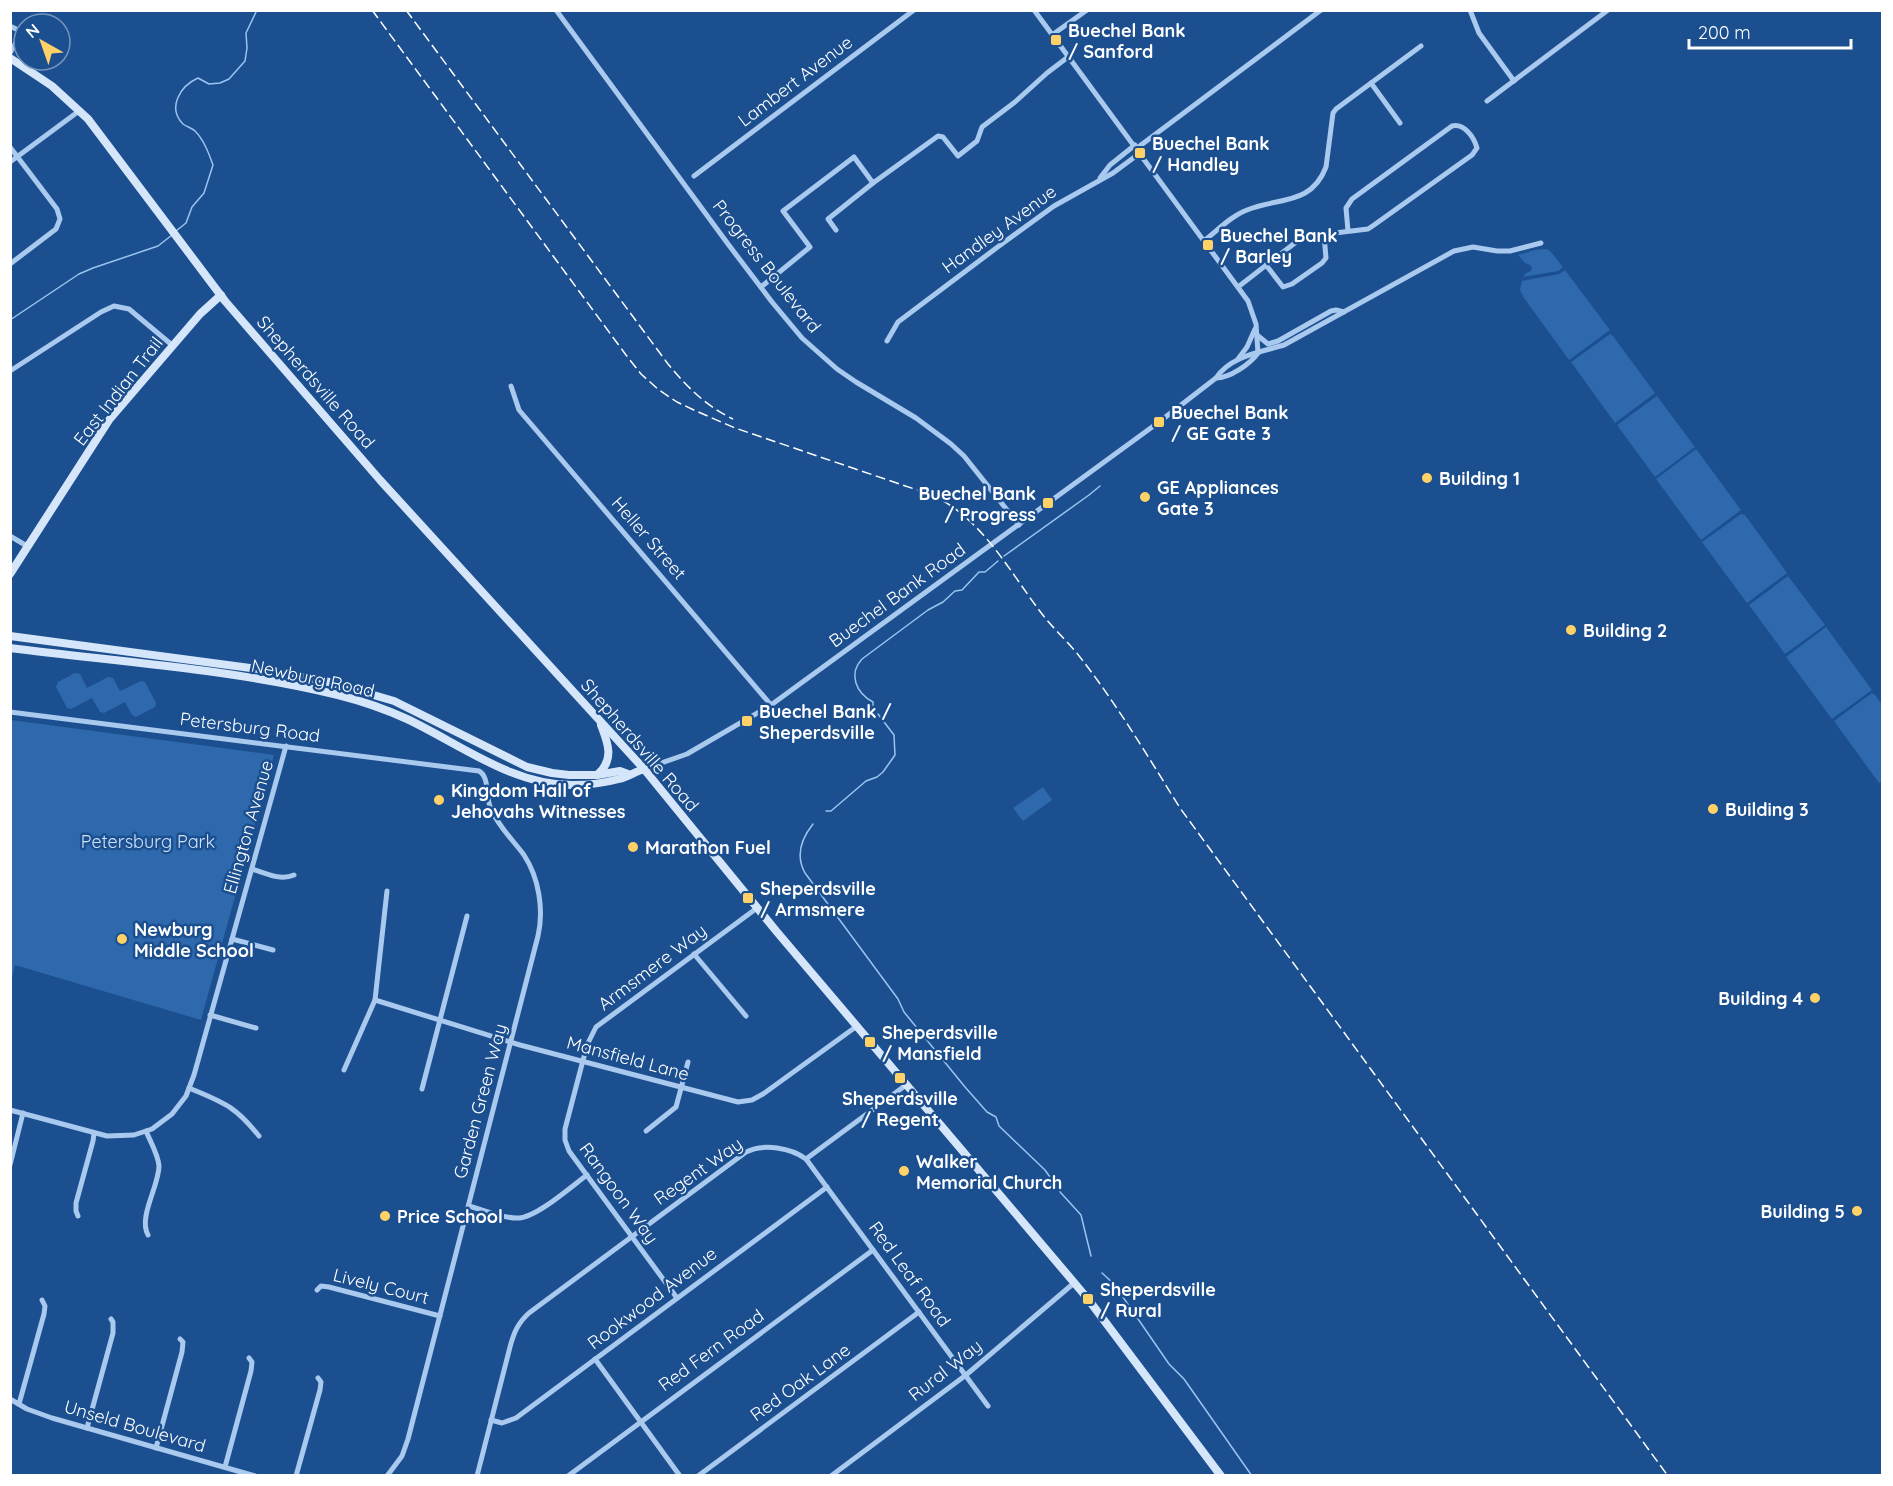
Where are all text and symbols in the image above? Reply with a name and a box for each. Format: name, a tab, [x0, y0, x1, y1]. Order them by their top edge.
north arrow	[12, 12, 72, 72]
scale bar	[1689, 12, 1851, 50]
text: N	[21, 19, 43, 42]
place label: Buechel Bank / Sanford	[1068, 19, 1185, 63]
text: 200 m	[1698, 21, 1751, 44]
street label: Lambert Avenue	[733, 30, 857, 132]
marker: Buechel Bank / Sanford	[1049, 33, 1063, 47]
place label: Buechel Bank / Handley	[1152, 132, 1269, 176]
marker: Buechel Bank / Handley	[1133, 146, 1147, 160]
street label: Handley Avenue	[937, 180, 1061, 278]
street label: Progress Boulevard	[708, 195, 826, 337]
place label: Buechel Bank / Barley	[1220, 224, 1337, 268]
marker: Buechel Bank / Barley	[1201, 238, 1215, 252]
street label: Shepherdsville Road	[252, 311, 380, 453]
street label: East Indian Trail	[68, 332, 168, 450]
place label: Buechel Bank / GE Gate 3	[1171, 401, 1288, 445]
marker: Buechel Bank / GE Gate 3	[1152, 415, 1166, 429]
place label: Building 1	[1439, 467, 1520, 490]
marker: Building 1	[1420, 471, 1434, 485]
place label: GE Appliances Gate 3	[1157, 476, 1279, 520]
place label: Buechel Bank / Progress	[919, 482, 1036, 526]
marker: GE Appliances Gate 3	[1138, 490, 1152, 504]
street label: Heller Street	[607, 492, 691, 584]
marker: Buechel Bank / Progress	[1041, 496, 1055, 510]
street label: Buechel Bank Road	[824, 538, 970, 652]
place label: Building 2	[1583, 619, 1667, 642]
marker: Building 2	[1564, 623, 1578, 637]
street label: Newburg Road	[249, 654, 377, 702]
street label: Shepherdsville Road	[576, 674, 704, 816]
place label: Buechel Bank / Sheperdsville	[759, 700, 892, 744]
street label: Petersburg Road	[179, 707, 321, 747]
marker: Buechel Bank / Sheperdsville	[740, 714, 754, 728]
street label: Ellington Avenue	[218, 758, 278, 896]
place label: Kingdom Hall of Jehovahs Witnesses	[451, 779, 626, 823]
marker: Kingdom Hall of Jehovahs Witnesses	[432, 793, 446, 807]
place label: Building 3	[1725, 798, 1809, 821]
marker: Building 3	[1706, 802, 1720, 816]
park label: Petersburg Park	[81, 830, 215, 853]
place label: Marathon Fuel	[645, 836, 771, 859]
marker: Marathon Fuel	[626, 840, 640, 854]
place label: Sheperdsville / Armsmere	[760, 877, 876, 921]
marker: Sheperdsville / Armsmere	[741, 891, 755, 905]
place label: Newburg Middle School	[134, 918, 254, 962]
street label: Armsmere Way	[593, 919, 711, 1015]
marker: Newburg Middle School	[115, 932, 129, 946]
place label: Building 4	[1718, 987, 1803, 1010]
marker: Building 4	[1808, 991, 1822, 1005]
street label: Garden Green Way	[448, 1021, 512, 1181]
place label: Sheperdsville / Mansfield	[882, 1021, 998, 1065]
street label: Mansfield Lane	[564, 1031, 692, 1085]
marker: Sheperdsville / Mansfield	[863, 1035, 877, 1049]
marker: Sheperdsville / Regent	[893, 1071, 907, 1085]
place label: Sheperdsville / Regent	[842, 1087, 958, 1131]
street label: Regent Way	[649, 1132, 747, 1210]
street label: Rangoon Way	[575, 1138, 663, 1248]
place label: Walker Memorial Church	[916, 1150, 1062, 1194]
marker: Walker Memorial Church	[897, 1164, 911, 1178]
place label: Building 5	[1761, 1200, 1845, 1223]
marker: Building 5	[1850, 1204, 1864, 1218]
place label: Price School	[397, 1205, 503, 1228]
marker: Price School	[378, 1209, 392, 1223]
street label: Red Leaf Road	[864, 1217, 956, 1331]
street label: Rookwood Avenue	[583, 1242, 721, 1354]
street label: Lively Court	[331, 1263, 431, 1309]
place label: Sheperdsville / Rural	[1100, 1278, 1216, 1322]
marker: Sheperdsville / Rural	[1081, 1292, 1095, 1306]
street label: Red Fern Road	[654, 1304, 768, 1396]
street label: Rural Way	[904, 1334, 986, 1406]
street label: Red Oak Lane	[745, 1338, 855, 1426]
street label: Unseld Boulevard	[62, 1395, 208, 1457]

